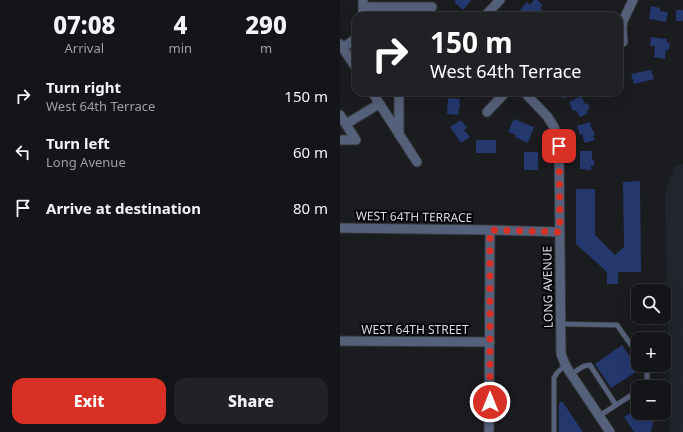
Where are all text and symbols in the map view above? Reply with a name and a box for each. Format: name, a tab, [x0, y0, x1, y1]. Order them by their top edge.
text: 07:08	[53, 8, 115, 41]
text: 4	[173, 8, 187, 41]
text: 290	[245, 8, 287, 41]
text: 150 m	[430, 23, 513, 61]
icon: right	[364, 28, 416, 80]
text: Arrival	[64, 39, 104, 57]
text: min	[169, 39, 192, 57]
text: m	[260, 39, 272, 57]
text: West 64th Terrace	[430, 59, 582, 83]
text: Turn right	[46, 77, 121, 97]
icon: right	[12, 85, 34, 107]
text: 150 m	[284, 86, 328, 106]
text: West 64th Terrace	[46, 97, 155, 115]
pin	[542, 129, 576, 163]
text: Turn left	[46, 133, 110, 153]
icon: arrive	[548, 135, 570, 157]
icon: left	[12, 141, 34, 163]
text: 60 m	[293, 142, 328, 162]
text: Long Avenue	[46, 153, 126, 171]
icon: arrive	[12, 197, 34, 219]
text: Arrive at destination	[46, 198, 201, 218]
text: 80 m	[293, 198, 328, 218]
street label: WEST 64TH TERRACE	[356, 207, 472, 226]
street label: LONG AVENUE	[538, 246, 557, 328]
map controls	[631, 284, 671, 420]
button: search	[631, 284, 671, 324]
street label: WEST 64TH STREET	[361, 321, 469, 338]
button: +	[631, 332, 671, 372]
button: Exit	[12, 378, 166, 424]
button: Share	[174, 378, 328, 424]
button: −	[631, 380, 671, 420]
position arrow	[469, 381, 511, 423]

